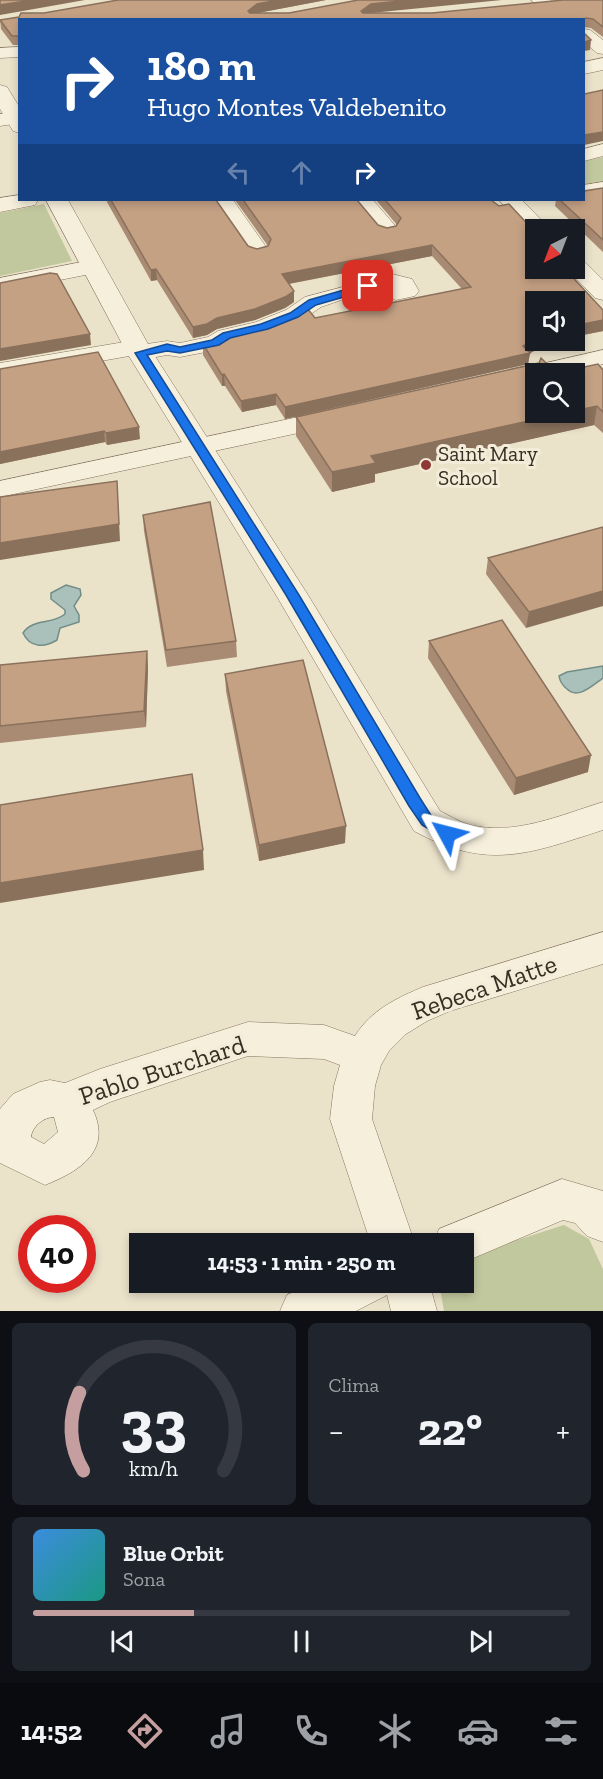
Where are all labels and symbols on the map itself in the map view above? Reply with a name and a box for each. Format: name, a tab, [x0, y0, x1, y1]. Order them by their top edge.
north arrow	[525, 219, 585, 279]
pin	[342, 260, 393, 311]
place label: Saint Mary School	[438, 441, 538, 490]
marker: Saint Mary School	[419, 458, 433, 472]
position arrow	[415, 802, 479, 866]
street label: Rebeca Matte	[407, 947, 561, 1027]
street label: Pablo Burchard	[75, 1028, 249, 1112]
speed limit sign: 40	[18, 1215, 96, 1293]

